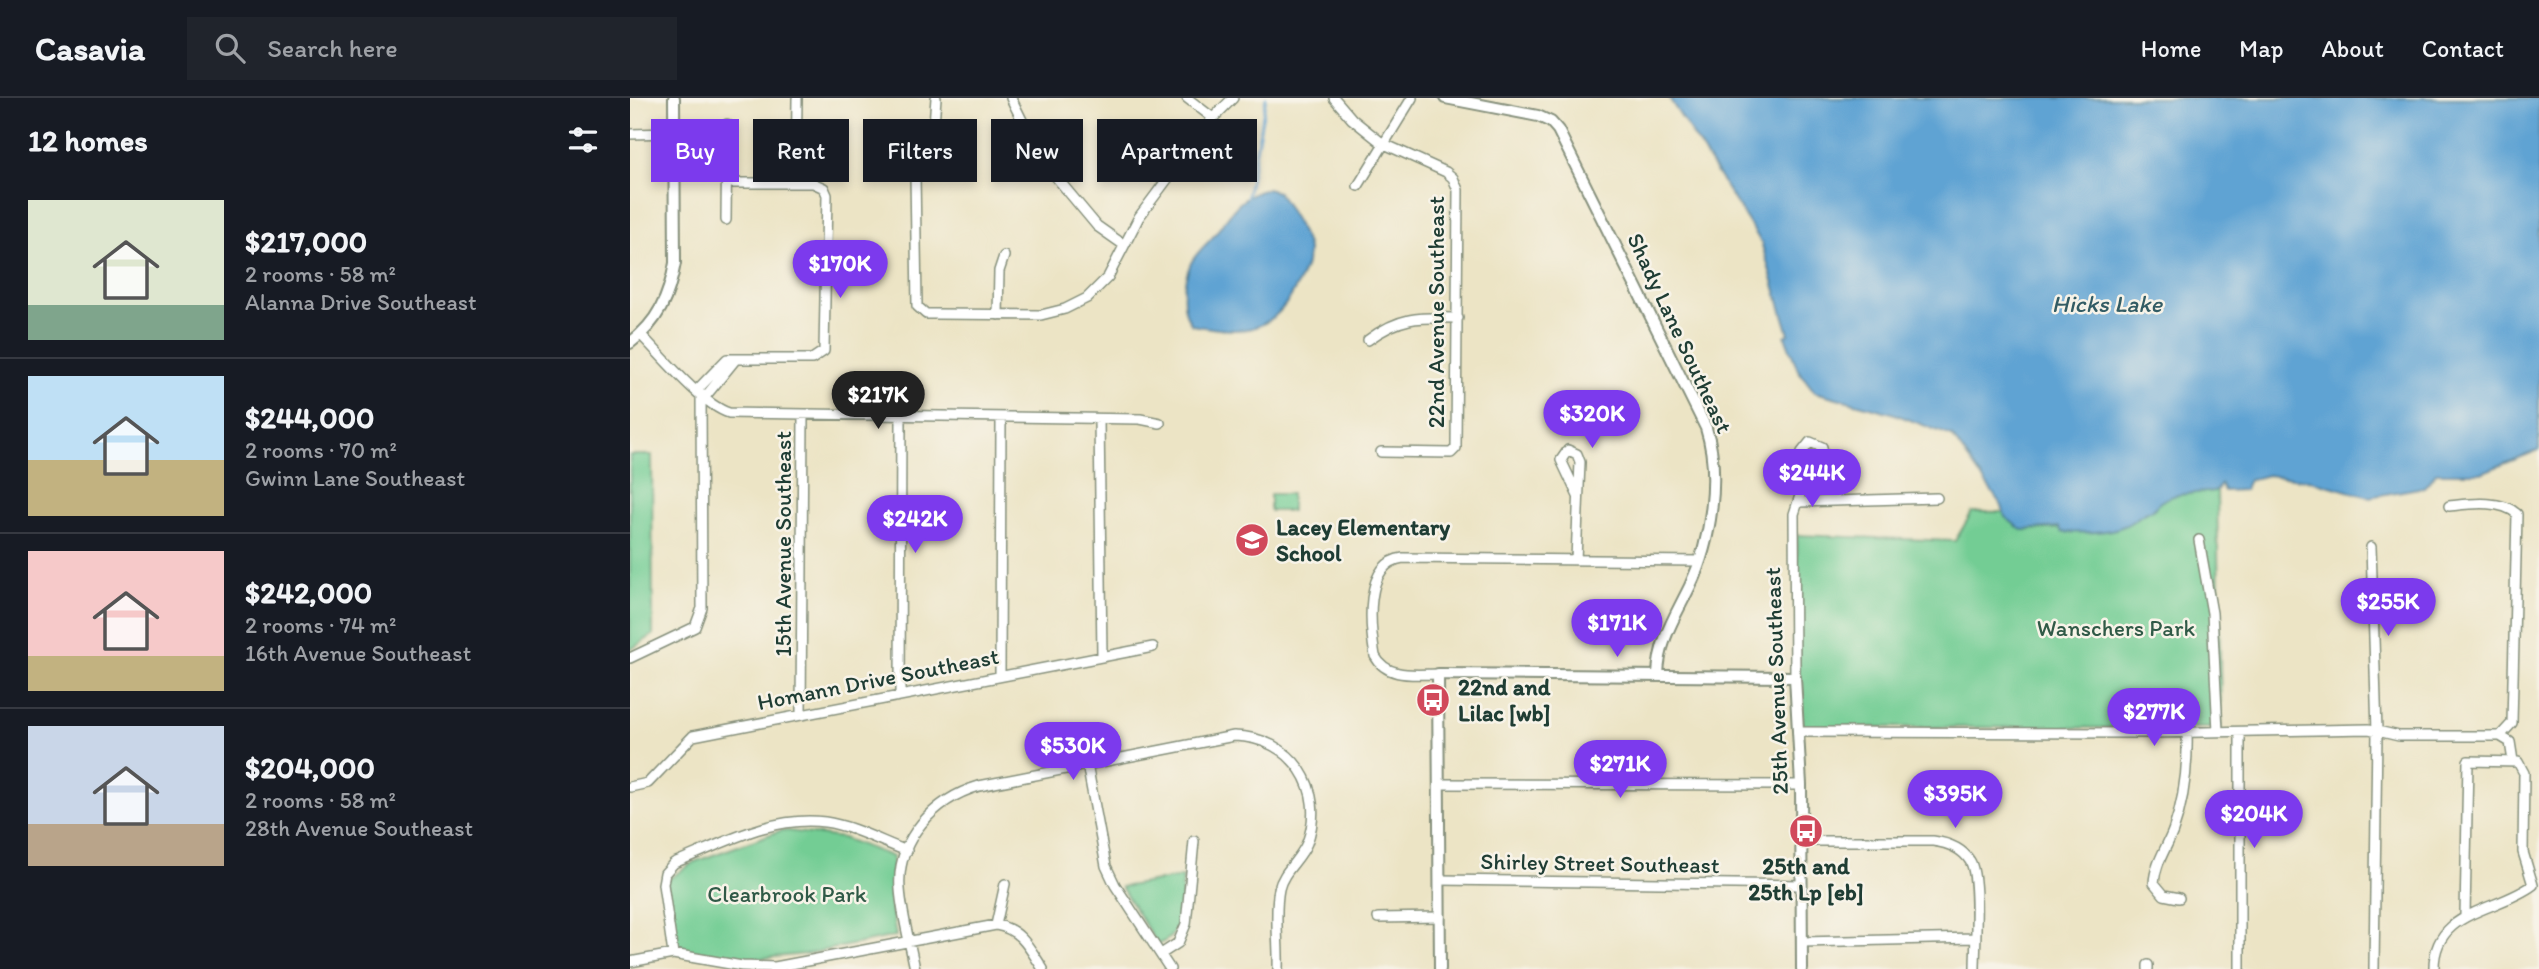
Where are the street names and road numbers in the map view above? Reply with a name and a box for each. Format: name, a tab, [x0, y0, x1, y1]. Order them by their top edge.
street label: 22nd Avenue Southeast	[1422, 196, 1450, 428]
street label: Shady Lane Southeast	[1621, 228, 1739, 438]
street label: 15th Avenue Southeast	[769, 431, 797, 657]
street label: 25th Avenue Southeast	[1758, 567, 1794, 795]
street label: Homann Drive Southeast	[755, 642, 1001, 716]
street label: Shirley Street Southeast	[1480, 847, 1720, 879]

